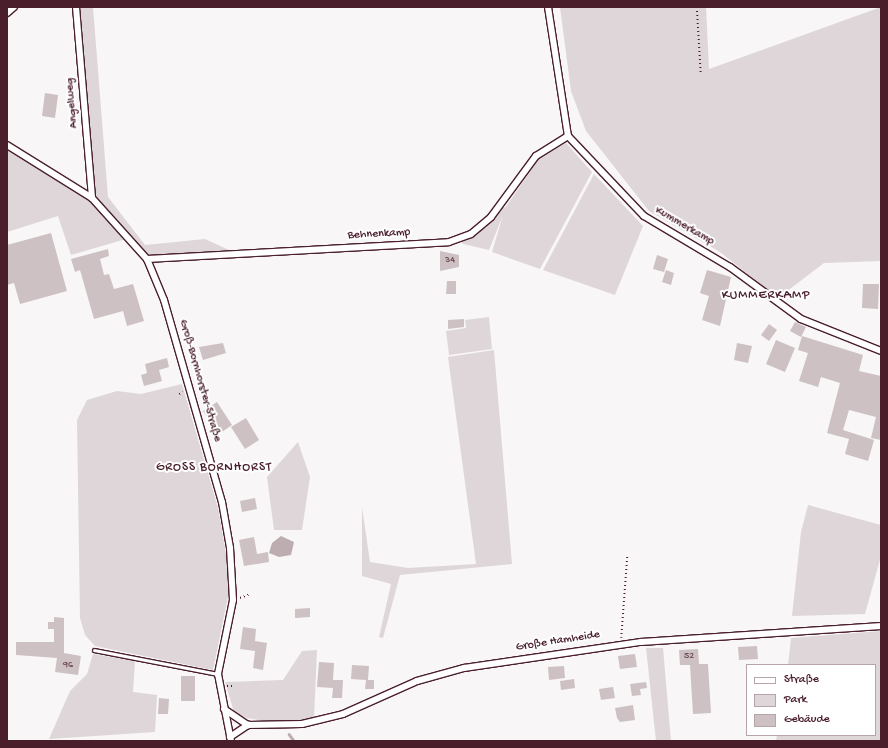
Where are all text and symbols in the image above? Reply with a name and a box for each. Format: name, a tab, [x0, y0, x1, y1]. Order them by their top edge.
street label: Angelweg	[64, 77, 82, 129]
street label: Kummerkamp	[652, 204, 716, 250]
street label: Behnenkamp	[347, 226, 411, 244]
house number: 34	[445, 255, 455, 267]
district label: KUMMERKAMP	[722, 288, 810, 304]
street label: Groß-Bornhorster-Straße	[175, 318, 223, 444]
district label: GROSS BORNHORST	[156, 460, 272, 476]
street label: Große Hamheide	[515, 628, 601, 656]
house number: 52	[684, 651, 694, 663]
house number: 96	[63, 660, 73, 672]
legend	[746, 664, 876, 736]
text: Straße	[784, 673, 819, 687]
text: Park	[784, 693, 807, 707]
text: Gebäude	[784, 713, 830, 727]

